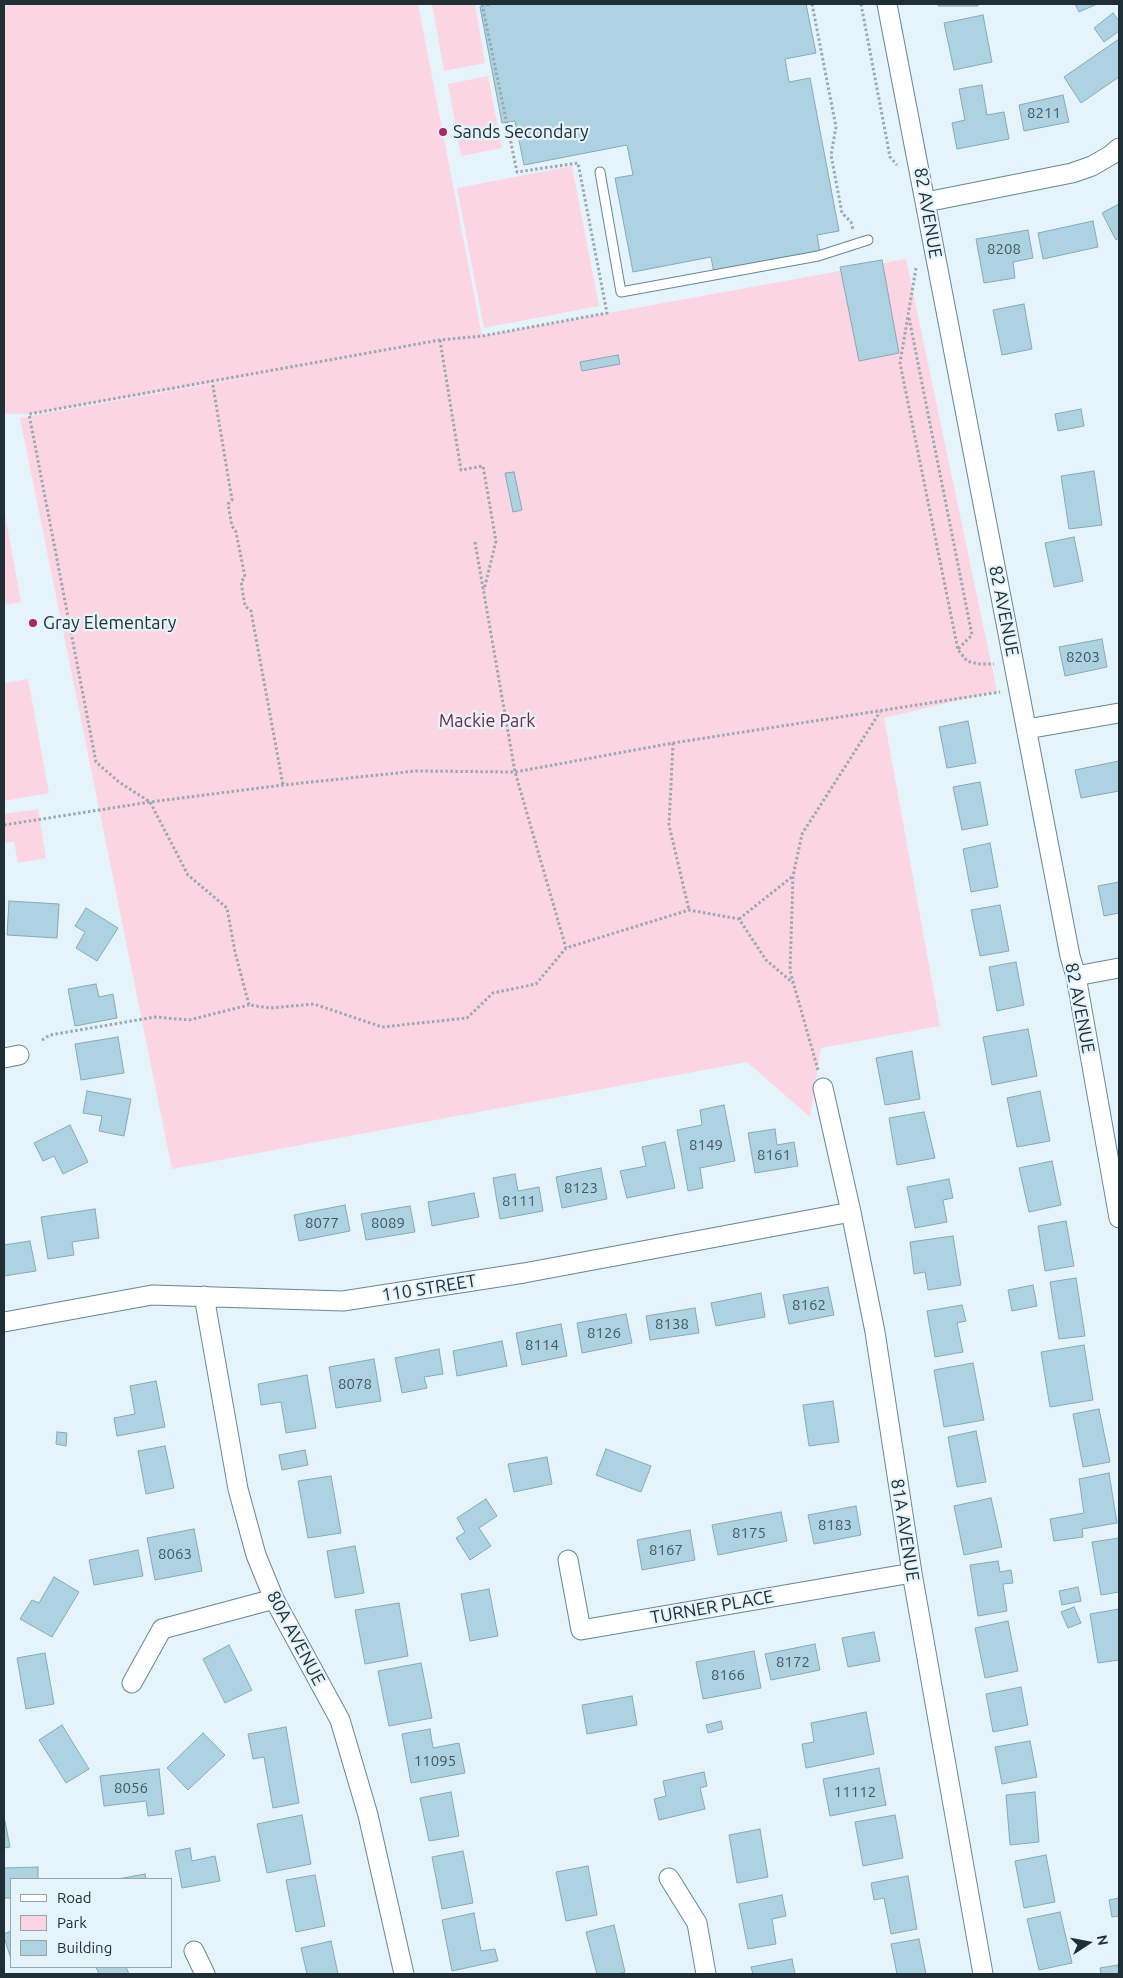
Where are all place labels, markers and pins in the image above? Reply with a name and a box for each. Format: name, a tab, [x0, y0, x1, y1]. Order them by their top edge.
place label: Sands Secondary	[453, 121, 589, 143]
marker: Sands Secondary	[437, 126, 449, 138]
place label: Gray Elementary	[43, 612, 176, 634]
marker: Gray Elementary	[27, 617, 39, 629]

